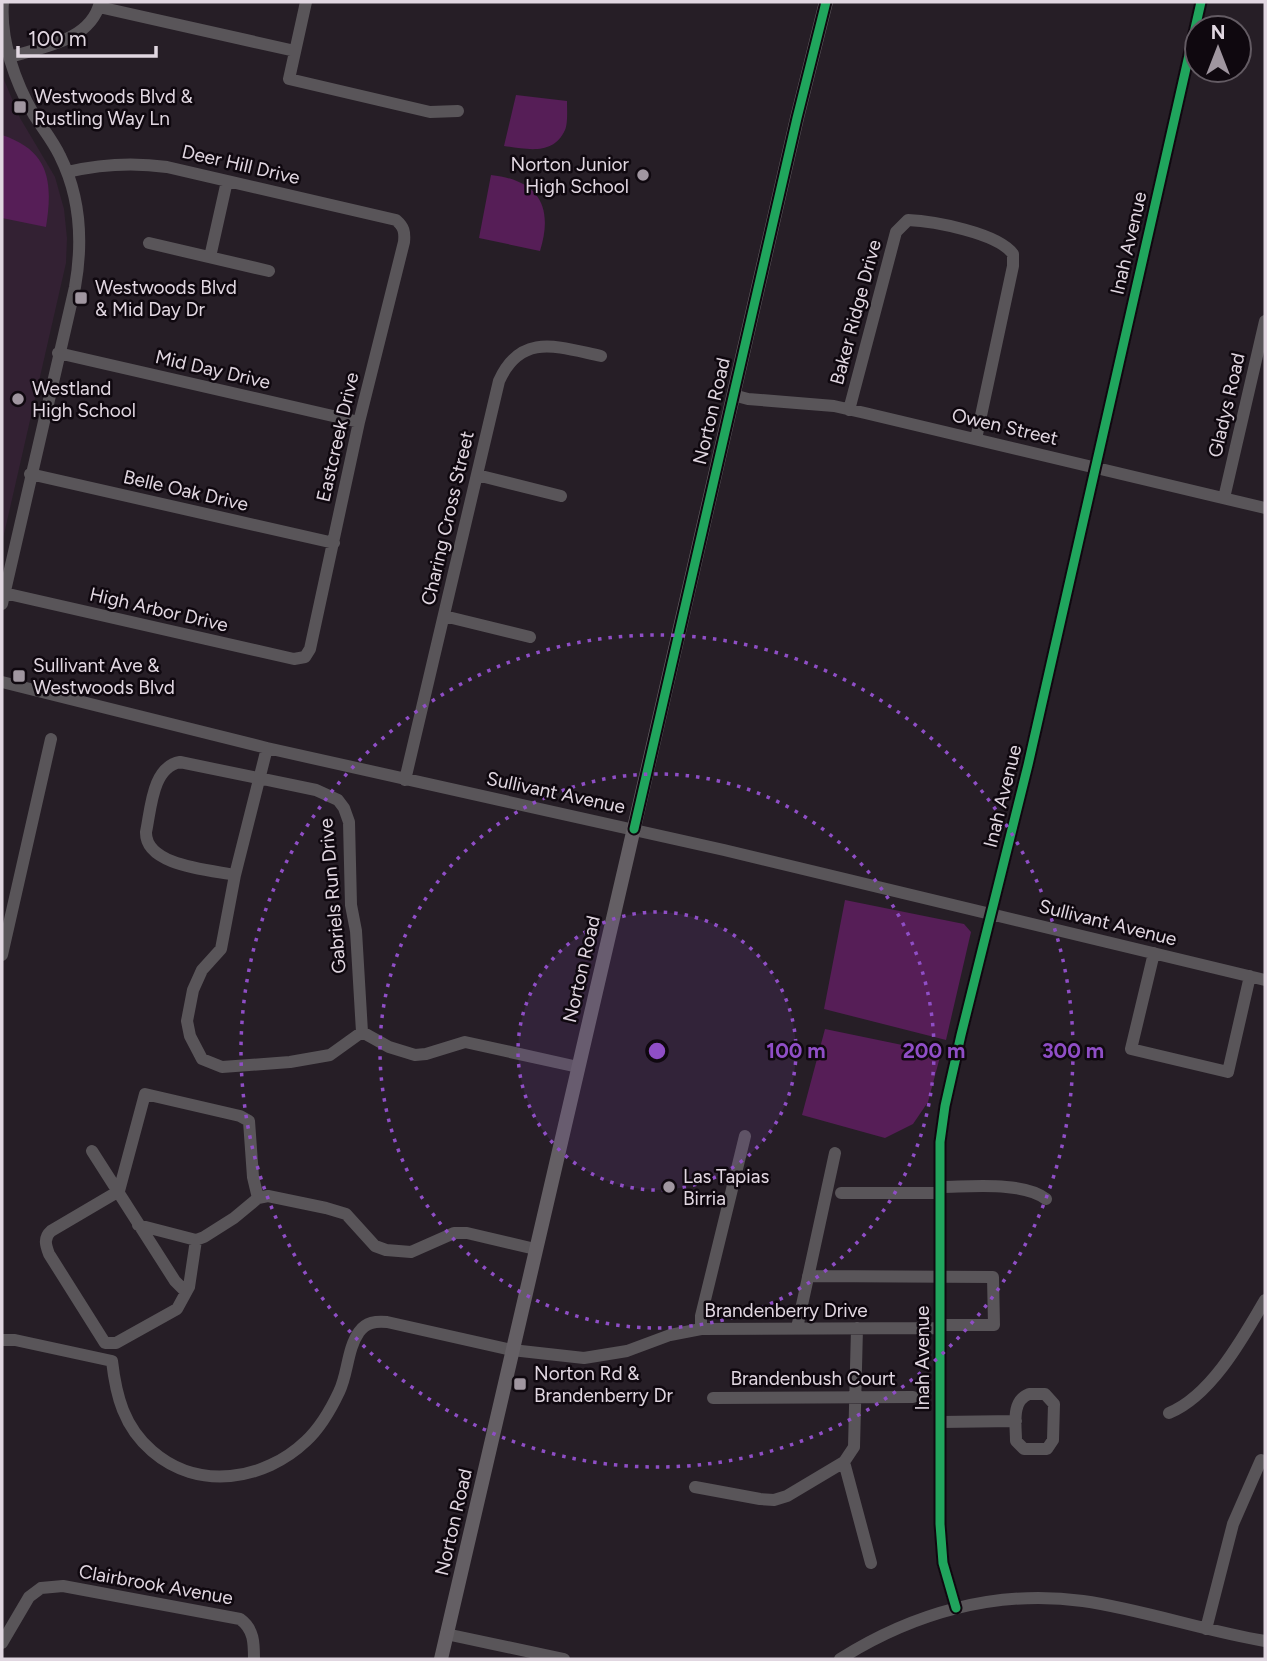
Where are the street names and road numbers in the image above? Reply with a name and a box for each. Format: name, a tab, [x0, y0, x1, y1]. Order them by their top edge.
street label: Deer Hill Drive	[180, 140, 302, 189]
street label: Inah Avenue	[1105, 189, 1152, 297]
street label: Baker Ridge Drive	[825, 237, 886, 387]
street label: Mid Day Drive	[153, 345, 273, 394]
street label: Gladys Road	[1203, 351, 1250, 460]
street label: Norton Road	[688, 355, 735, 467]
street label: Eastcreek Drive	[311, 370, 364, 504]
street label: Owen Street	[950, 403, 1060, 450]
street label: Charing Cross Street	[416, 429, 479, 607]
street label: Belle Oak Drive	[121, 465, 251, 516]
street label: High Arbor Drive	[87, 582, 230, 637]
street label: Inah Avenue	[979, 742, 1026, 850]
street label: Sullivant Avenue	[484, 767, 627, 818]
street label: Gabriels Run Drive	[314, 817, 351, 975]
street label: Sullivant Avenue	[1037, 894, 1179, 951]
street label: Norton Road	[558, 913, 605, 1025]
street label: Brandenberry Drive	[704, 1299, 868, 1322]
street label: Inah Avenue	[911, 1306, 934, 1411]
street label: Brandenbush Court	[730, 1367, 896, 1390]
street label: Norton Road	[430, 1466, 477, 1578]
street label: Clairbrook Avenue	[77, 1560, 235, 1609]

